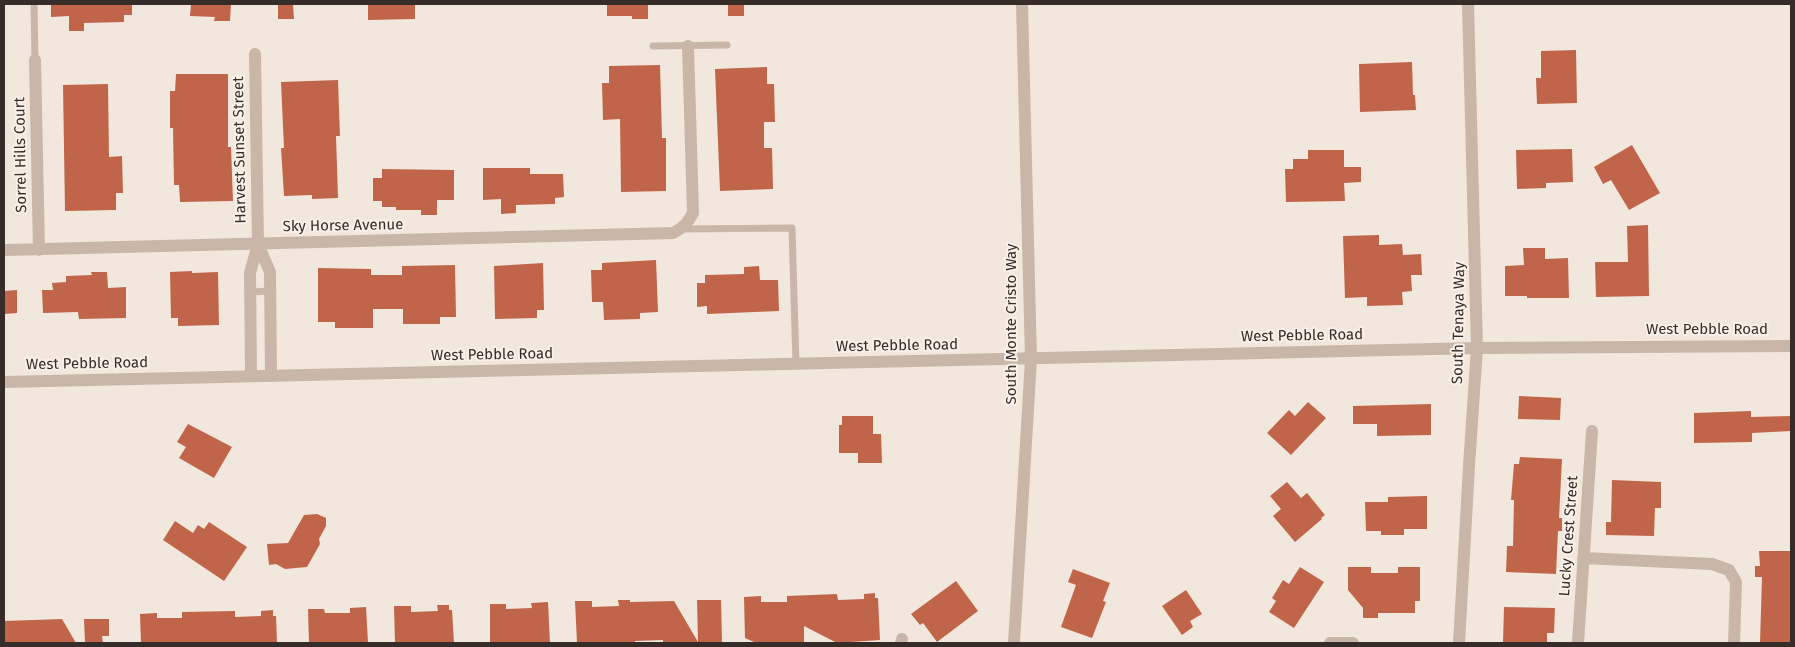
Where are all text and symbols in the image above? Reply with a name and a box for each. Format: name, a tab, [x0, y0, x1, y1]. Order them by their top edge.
street label: Harvest Sunset Street	[230, 76, 250, 224]
street label: Sorrel Hills Court	[11, 97, 31, 213]
street label: Sky Horse Avenue	[283, 216, 403, 236]
street label: South Monte Cristo Way	[1003, 244, 1021, 404]
street label: South Tenaya Way	[1449, 262, 1469, 384]
street label: West Pebble Road	[1646, 321, 1768, 339]
street label: West Pebble Road	[1241, 326, 1363, 346]
street label: West Pebble Road	[836, 336, 958, 356]
street label: West Pebble Road	[431, 345, 553, 365]
street label: West Pebble Road	[26, 354, 148, 374]
street label: Lucky Crest Street	[1556, 475, 1582, 597]

